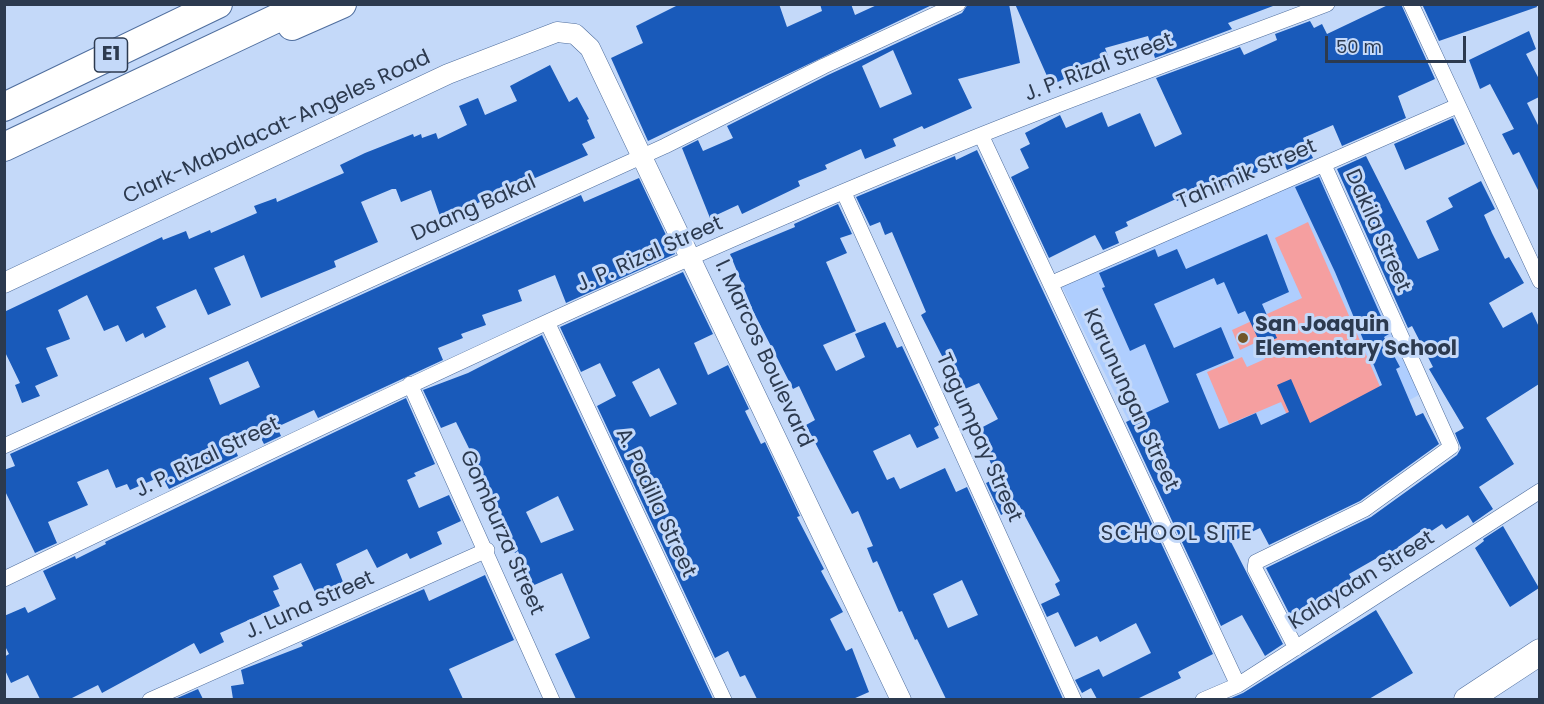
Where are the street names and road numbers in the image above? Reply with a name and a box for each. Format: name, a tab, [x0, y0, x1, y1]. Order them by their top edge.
street label: J. P. Rizal Street	[1021, 28, 1177, 108]
road number: E1	[94, 38, 128, 72]
street label: Clark-Mabalacat-Angeles Road	[119, 46, 435, 210]
street label: Tahimik Street	[1174, 134, 1320, 216]
street label: Dakila Street	[1339, 166, 1415, 296]
street label: Daang Bakal	[408, 170, 540, 248]
street label: J. P. Rizal Street	[573, 212, 727, 298]
street label: I. Marcos Boulevard	[708, 256, 818, 452]
street label: Karunungan Street	[1077, 305, 1183, 495]
street label: Tagumpay Street	[929, 350, 1027, 526]
street label: J. P. Rizal Street	[132, 412, 284, 504]
street label: A. Padilla Street	[609, 424, 701, 582]
street label: Gomburza Street	[453, 447, 549, 619]
street label: Kalayaan Street	[1285, 526, 1439, 636]
street label: J. Luna Street	[242, 566, 378, 646]

